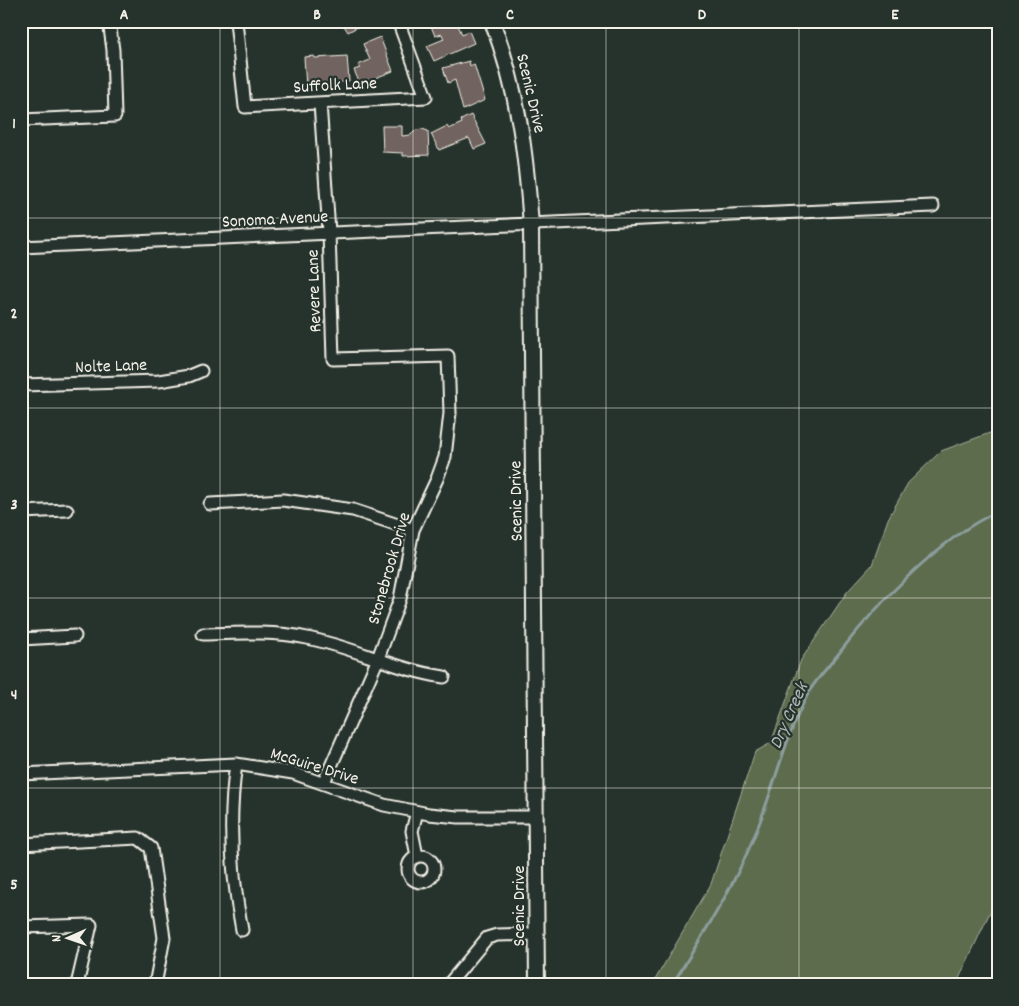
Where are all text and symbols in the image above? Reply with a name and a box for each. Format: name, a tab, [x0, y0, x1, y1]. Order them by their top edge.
text: A	[120, 4, 129, 27]
text: B	[313, 4, 321, 27]
text: C	[506, 4, 514, 27]
text: D	[698, 4, 707, 27]
text: E	[891, 4, 899, 27]
street label: Scenic Drive	[508, 51, 551, 136]
street label: Suffolk Lane	[293, 72, 378, 101]
text: 1	[12, 113, 16, 136]
street label: Sonoma Avenue	[221, 205, 329, 236]
street label: Revere Lane	[302, 249, 329, 333]
text: 2	[11, 303, 18, 326]
street label: Nolte Lane	[75, 354, 148, 381]
street label: Scenic Drive	[504, 460, 531, 542]
text: 3	[10, 494, 18, 517]
street label: Stonebrook Drive	[362, 510, 418, 628]
water label: Dry Creek	[764, 677, 818, 754]
text: 4	[11, 684, 17, 707]
street label: McGuire Drive	[267, 742, 362, 793]
street label: Scenic Drive	[508, 866, 533, 946]
text: 5	[10, 874, 18, 897]
north arrow	[42, 914, 92, 964]
text: N	[47, 934, 67, 942]

